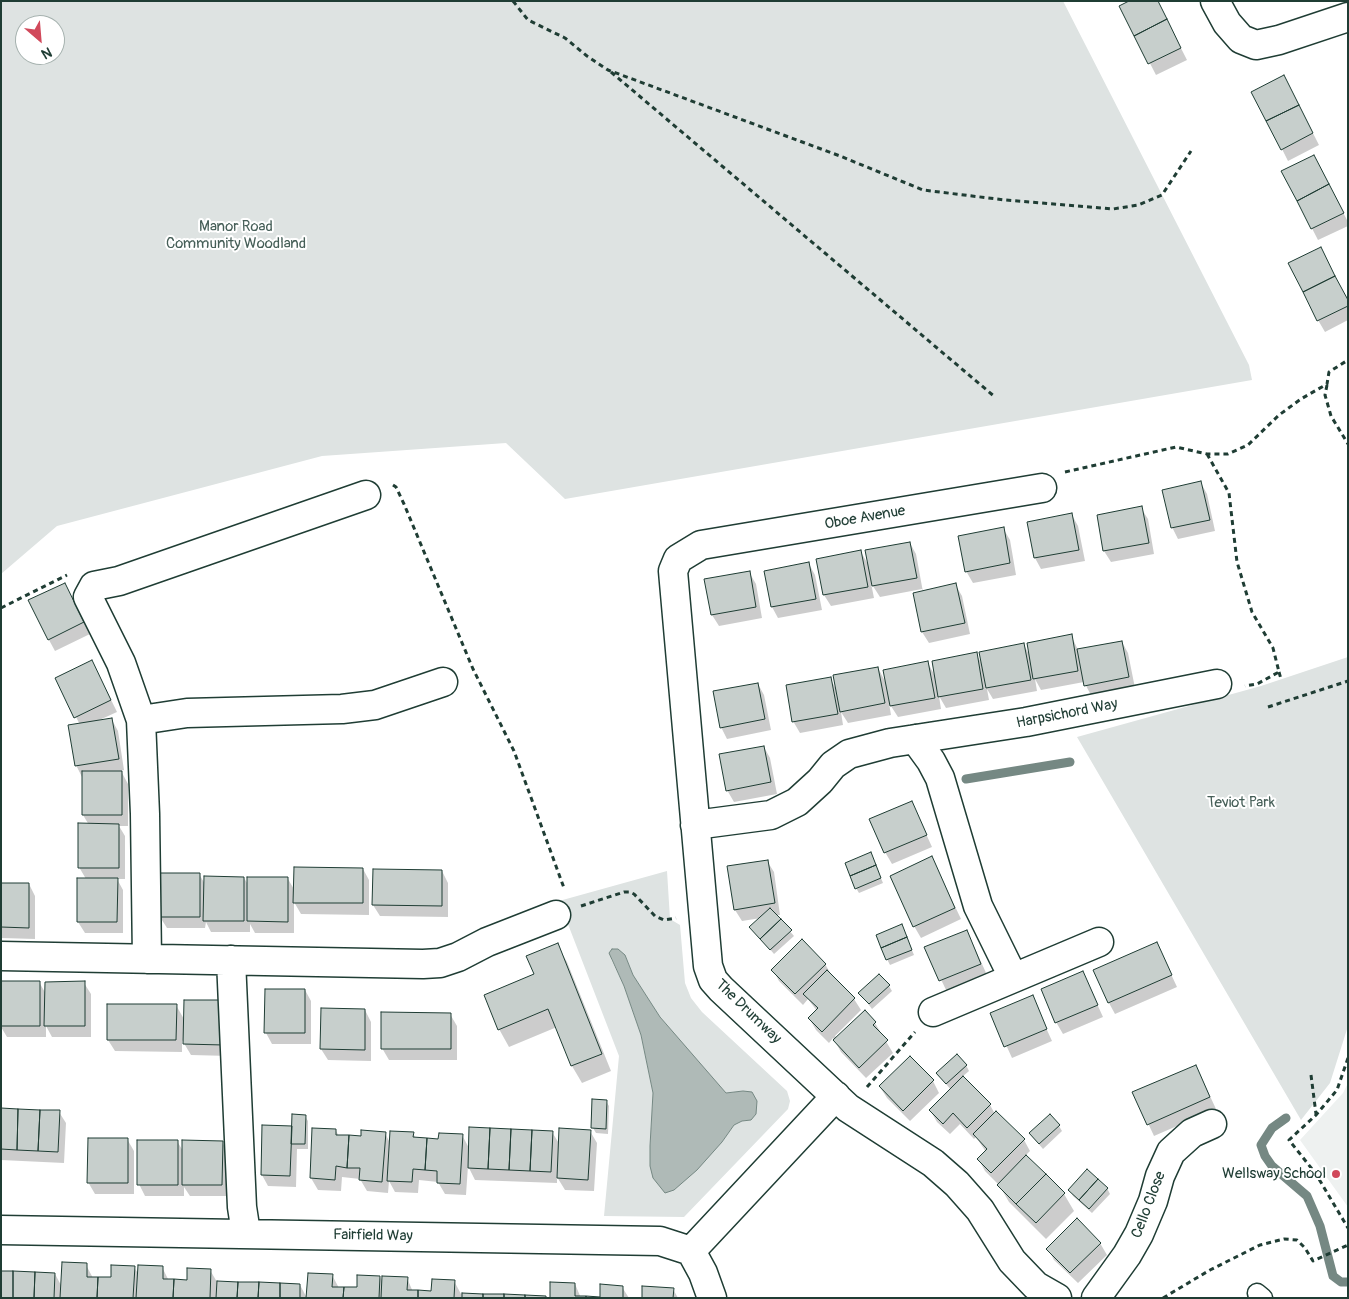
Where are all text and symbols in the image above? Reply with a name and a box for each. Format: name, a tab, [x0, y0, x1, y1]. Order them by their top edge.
north arrow	[15, 15, 65, 65]
text: N	[39, 43, 55, 63]
park label: Manor Road Community Woodland	[166, 218, 306, 253]
street label: Oboe Avenue	[823, 502, 907, 534]
street label: Harpsichord Way	[1015, 695, 1119, 733]
park label: Teviot Park	[1207, 794, 1275, 812]
street label: The Drumway	[711, 976, 785, 1048]
place label: Wellsway School	[1222, 1165, 1326, 1183]
marker: Wellsway School	[1330, 1168, 1342, 1180]
street label: Cello Close	[1128, 1169, 1170, 1241]
street label: Fairfield Way	[333, 1226, 413, 1246]

